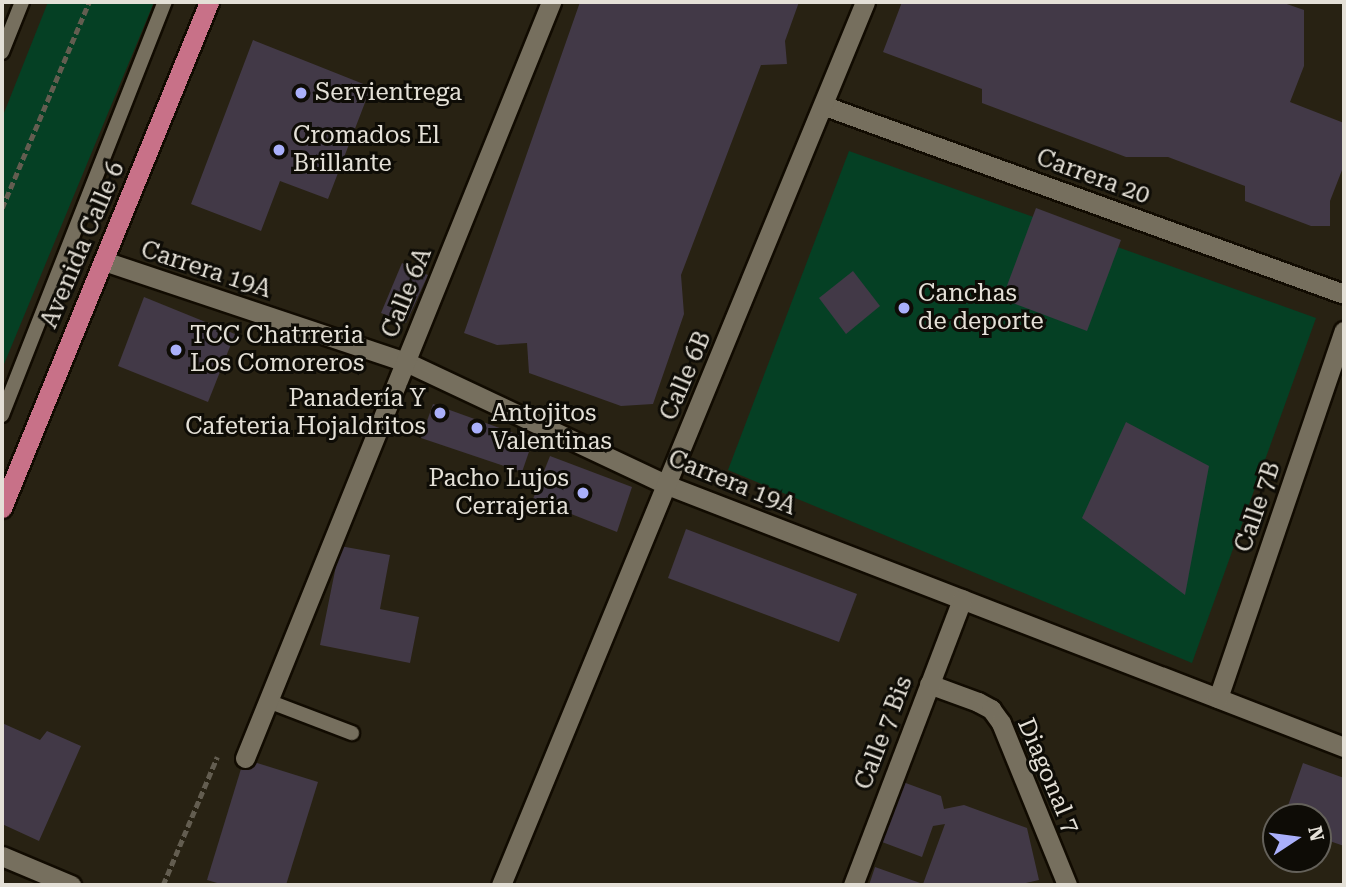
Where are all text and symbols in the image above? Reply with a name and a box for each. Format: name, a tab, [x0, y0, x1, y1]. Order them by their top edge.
place label: Servientrega	[315, 79, 462, 107]
marker: Servientrega	[293, 85, 309, 101]
place label: Cromados El Brillante	[293, 122, 440, 178]
marker: Cromados El Brillante	[271, 142, 287, 158]
street label: Carrera 20	[1032, 143, 1154, 211]
street label: Avenida Calle 6	[35, 157, 131, 333]
street label: Carrera 19A	[137, 235, 275, 305]
street label: Calle 6A	[376, 244, 438, 342]
place label: Canchas de deporte	[918, 280, 1044, 336]
marker: Canchas de deporte	[896, 300, 912, 316]
place label: TCC Chatrreria Los Comoreros	[190, 322, 364, 378]
street label: Calle 6B	[654, 327, 718, 425]
marker: TCC Chatrreria Los Comoreros	[168, 342, 184, 358]
place label: Panadería Y Cafeteria Hojaldritos	[185, 385, 426, 441]
place label: Antojitos Valentinas	[491, 400, 612, 456]
marker: Panadería Y Cafeteria Hojaldritos	[432, 405, 448, 421]
marker: Antojitos Valentinas	[469, 420, 485, 436]
street label: Carrera 19A	[664, 444, 800, 522]
street label: Calle 7B	[1229, 458, 1287, 556]
place label: Pacho Lujos Cerrajeria	[429, 465, 569, 521]
marker: Pacho Lujos Cerrajeria	[575, 485, 591, 501]
street label: Calle 7 Bis	[849, 672, 919, 794]
street label: Diagonal 7	[1011, 714, 1085, 838]
north arrow	[1262, 803, 1332, 873]
text: N	[1303, 824, 1329, 843]

